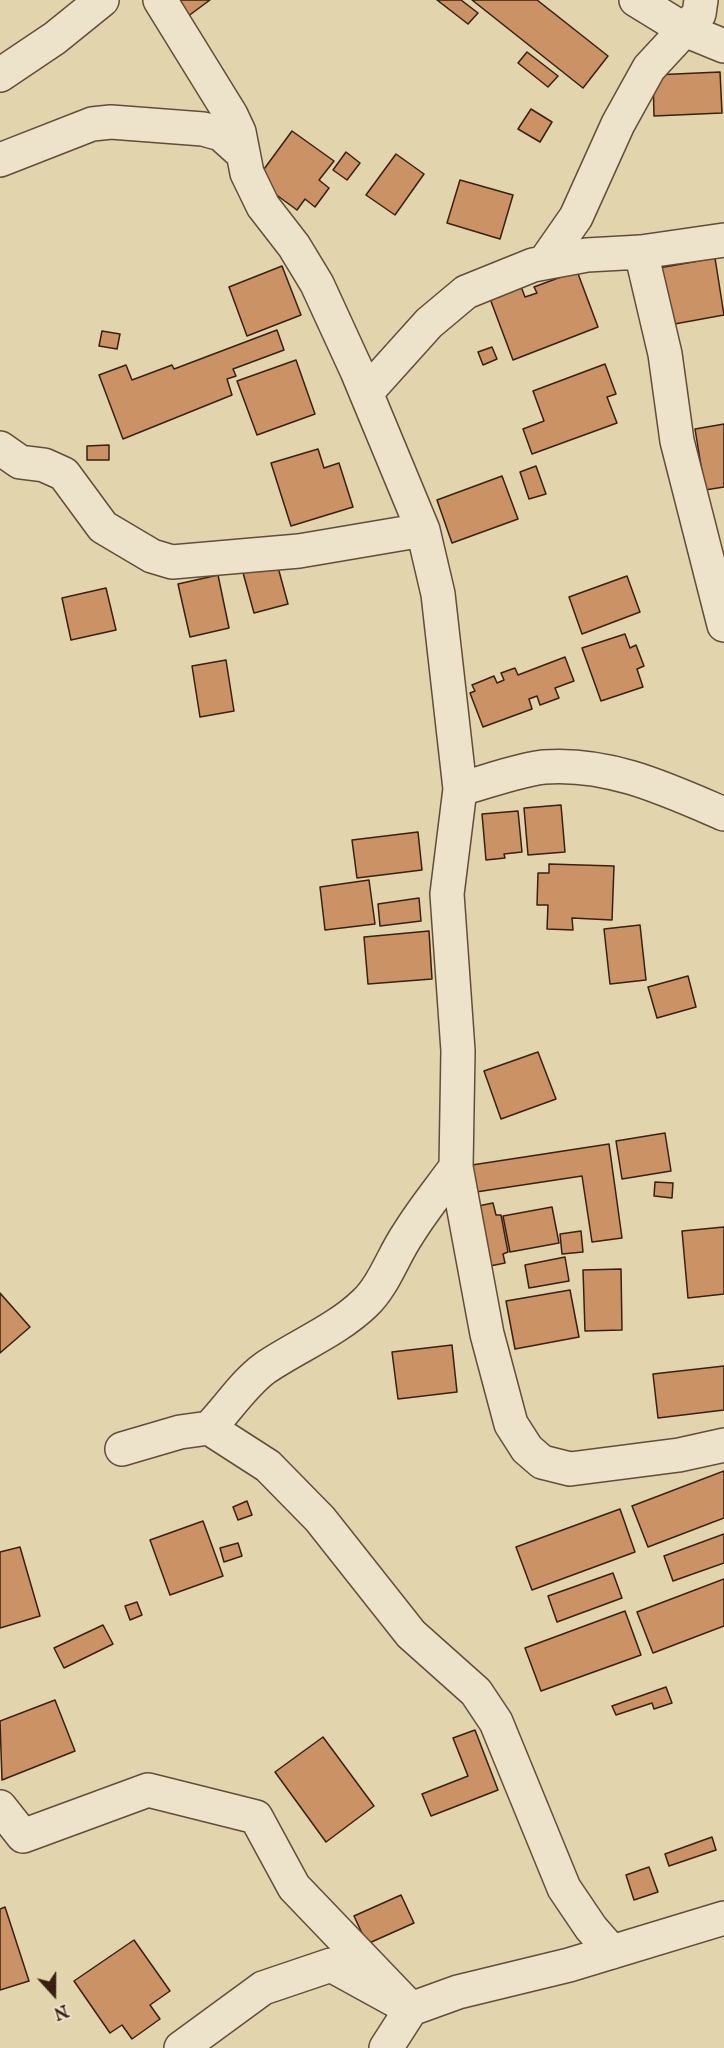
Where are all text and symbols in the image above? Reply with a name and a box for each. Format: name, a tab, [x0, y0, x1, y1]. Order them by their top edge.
north arrow	[24, 1964, 84, 2024]
text: N	[50, 1999, 70, 2023]

